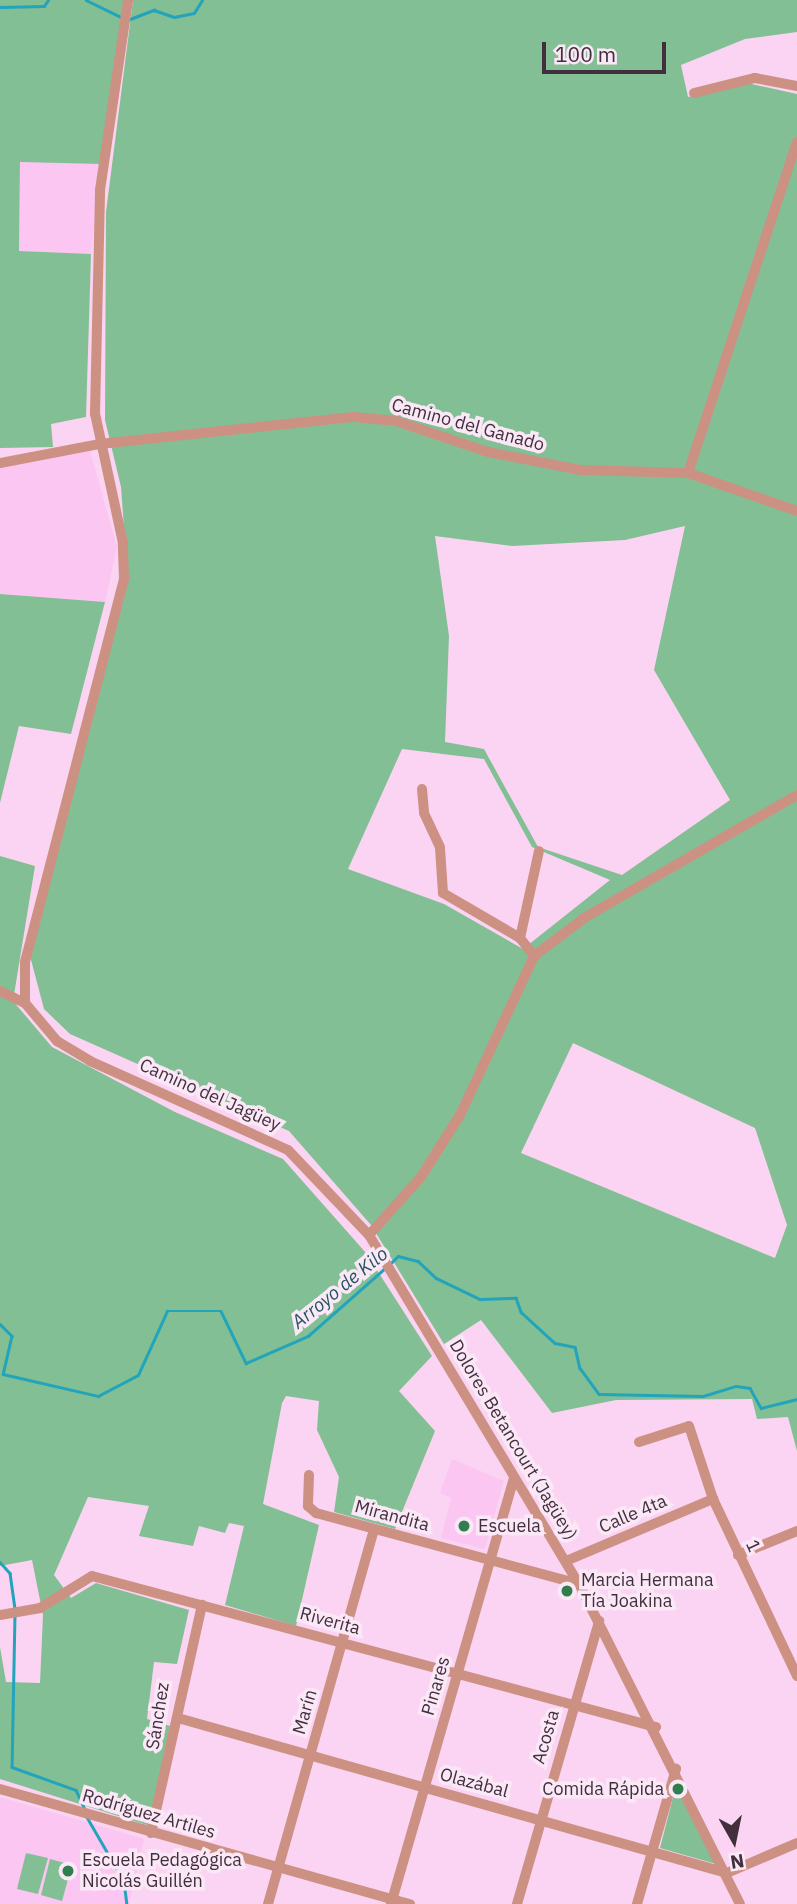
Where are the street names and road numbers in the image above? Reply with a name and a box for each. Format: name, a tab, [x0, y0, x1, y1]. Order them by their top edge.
street label: Camino del Ganado	[389, 394, 547, 456]
street label: Camino del Jagüey	[136, 1054, 284, 1136]
street label: Dolores Betancourt (Jagüey)	[444, 1336, 582, 1544]
street label: Calle 4ta	[596, 1490, 670, 1538]
street label: Mirandita	[352, 1496, 432, 1536]
street label: 1	[741, 1537, 765, 1555]
street label: Riverita	[297, 1603, 363, 1639]
street label: Pinares	[417, 1654, 455, 1718]
street label: Sánchez	[142, 1681, 174, 1751]
street label: Marín	[288, 1687, 322, 1737]
street label: Acosta	[528, 1708, 564, 1766]
street label: Olazábal	[437, 1763, 511, 1803]
street label: Rodríguez Artiles	[80, 1785, 218, 1843]

